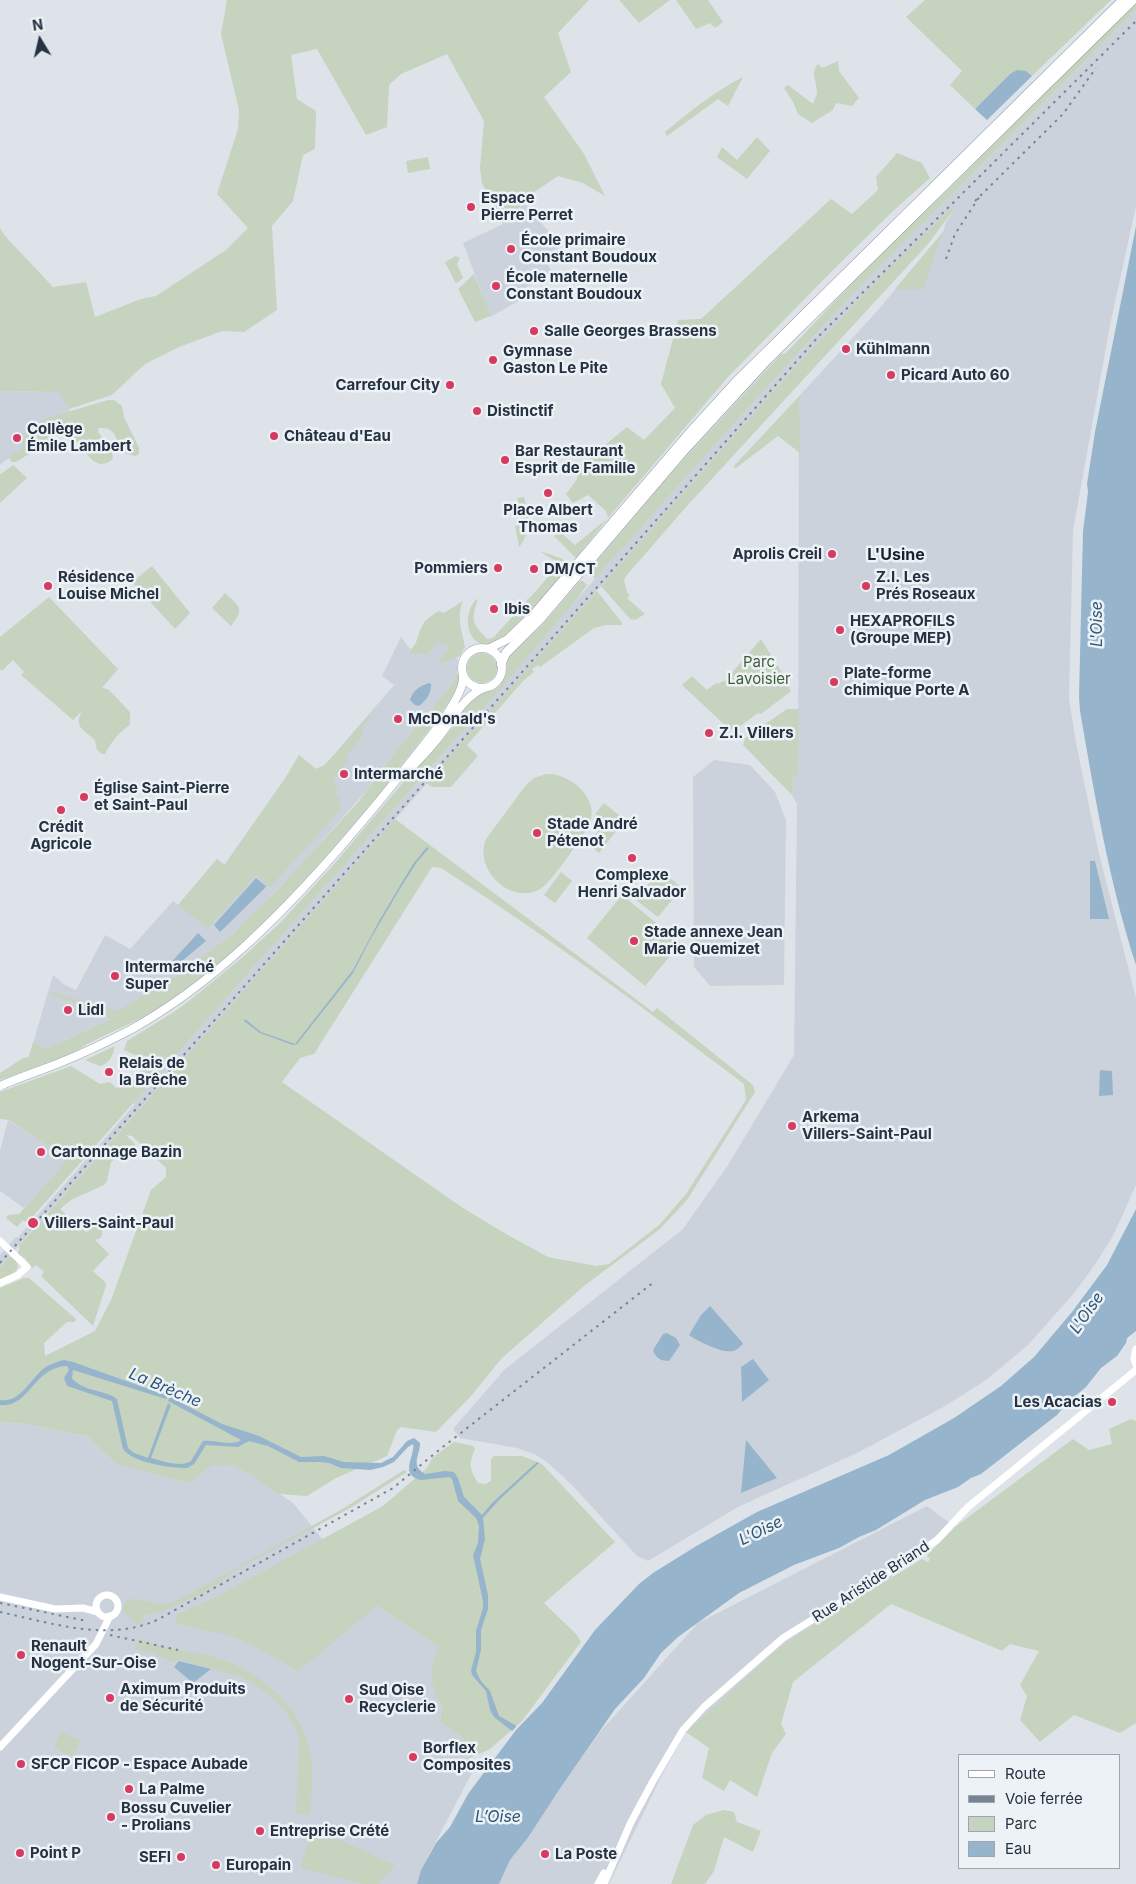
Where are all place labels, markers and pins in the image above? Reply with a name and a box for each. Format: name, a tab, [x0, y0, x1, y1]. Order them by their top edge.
place label: Espace Pierre Perret	[481, 189, 573, 224]
marker: Espace Pierre Perret	[465, 201, 477, 213]
place label: École primaire Constant Boudoux	[521, 231, 657, 266]
marker: École primaire Constant Boudoux	[505, 243, 517, 255]
place label: École maternelle Constant Boudoux	[506, 268, 642, 303]
marker: École maternelle Constant Boudoux	[490, 280, 502, 292]
place label: Salle Georges Brassens	[544, 322, 717, 340]
marker: Salle Georges Brassens	[528, 325, 540, 337]
place label: Kühlmann	[856, 340, 930, 358]
place label: Gymnase Gaston Le Pite	[503, 342, 608, 377]
marker: Kühlmann	[840, 343, 852, 355]
marker: Gymnase Gaston Le Pite	[487, 354, 499, 366]
place label: Picard Auto 60	[901, 366, 1010, 384]
marker: Picard Auto 60	[885, 369, 897, 381]
place label: Carrefour City	[335, 376, 440, 394]
marker: Carrefour City	[444, 379, 456, 391]
place label: Distinctif	[487, 402, 554, 420]
marker: Distinctif	[471, 405, 483, 417]
place label: Collège Émile Lambert	[27, 420, 132, 455]
place label: Château d'Eau	[284, 427, 391, 445]
marker: Château d'Eau	[268, 430, 280, 442]
marker: Collège Émile Lambert	[11, 432, 23, 444]
place label: Bar Restaurant Esprit de Famille	[515, 442, 635, 477]
marker: Bar Restaurant Esprit de Famille	[499, 454, 511, 466]
marker: Place Albert Thomas	[542, 487, 554, 499]
place label: Place Albert Thomas	[503, 501, 593, 536]
place label: Aprolis Creil	[732, 545, 822, 563]
marker: Aprolis Creil	[826, 548, 838, 560]
place label: Pommiers	[414, 559, 488, 577]
place label: DM/CT	[544, 560, 596, 578]
marker: Pommiers	[492, 562, 504, 574]
marker: DM/CT	[528, 563, 540, 575]
place label: Résidence Louise Michel	[58, 568, 159, 603]
place label: Z.I. Les Prés Roseaux	[876, 568, 975, 603]
marker: Résidence Louise Michel	[42, 580, 54, 592]
marker: Z.I. Les Prés Roseaux	[860, 580, 872, 592]
place label: Ibis	[504, 600, 530, 618]
marker: Ibis	[488, 603, 500, 615]
place label: HEXAPROFILS (Groupe MEP)	[850, 612, 955, 647]
marker: HEXAPROFILS (Groupe MEP)	[834, 624, 846, 636]
place label: Plate-forme chimique Porte A	[844, 664, 969, 699]
marker: Plate-forme chimique Porte A	[828, 676, 840, 688]
place label: McDonald's	[408, 710, 496, 728]
marker: McDonald's	[392, 713, 404, 725]
place label: Z.I. Villers	[719, 724, 794, 742]
marker: Z.I. Villers	[703, 727, 715, 739]
place label: Intermarché	[354, 765, 443, 783]
marker: Intermarché	[338, 768, 350, 780]
place label: Église Saint-Pierre et Saint-Paul	[94, 779, 229, 814]
marker: Église Saint-Pierre et Saint-Paul	[78, 791, 90, 803]
marker: Crédit Agricole	[55, 804, 67, 816]
place label: Stade André Pétenot	[547, 815, 638, 850]
place label: Crédit Agricole	[30, 818, 92, 853]
marker: Stade André Pétenot	[531, 827, 543, 839]
marker: Complexe Henri Salvador	[626, 852, 638, 864]
place label: Complexe Henri Salvador	[578, 866, 686, 901]
place label: Stade annexe Jean Marie Quemizet	[644, 923, 783, 958]
marker: Stade annexe Jean Marie Quemizet	[628, 935, 640, 947]
place label: Intermarché Super	[125, 958, 214, 993]
marker: Intermarché Super	[109, 970, 121, 982]
place label: Lidl	[78, 1001, 104, 1019]
marker: Lidl	[62, 1004, 74, 1016]
place label: Relais de la Brêche	[119, 1054, 187, 1089]
marker: Relais de la Brêche	[103, 1066, 115, 1078]
place label: Arkema Villers-Saint-Paul	[802, 1108, 932, 1143]
marker: Arkema Villers-Saint-Paul	[786, 1120, 798, 1132]
place label: Cartonnage Bazin	[51, 1143, 182, 1161]
marker: Cartonnage Bazin	[35, 1146, 47, 1158]
place label: Villers-Saint-Paul	[44, 1214, 174, 1232]
marker: Villers-Saint-Paul	[26, 1216, 40, 1230]
place label: Les Acacias	[1014, 1393, 1102, 1411]
marker: Les Acacias	[1106, 1396, 1118, 1408]
place label: Renault Nogent-Sur-Oise	[31, 1637, 156, 1672]
marker: Renault Nogent-Sur-Oise	[15, 1649, 27, 1661]
place label: Aximum Produits de Sécurité	[120, 1680, 246, 1715]
place label: Sud Oise Recyclerie	[359, 1681, 436, 1716]
marker: Aximum Produits de Sécurité	[104, 1692, 116, 1704]
marker: Sud Oise Recyclerie	[343, 1693, 355, 1705]
place label: Borflex Composites	[423, 1739, 511, 1774]
marker: Borflex Composites	[407, 1751, 419, 1763]
place label: SFCP FICOP - Espace Aubade	[31, 1755, 248, 1773]
marker: SFCP FICOP - Espace Aubade	[15, 1758, 27, 1770]
place label: La Palme	[139, 1780, 205, 1798]
marker: La Palme	[123, 1783, 135, 1795]
place label: Bossu Cuvelier - Prolians	[121, 1799, 231, 1834]
marker: Bossu Cuvelier - Prolians	[105, 1811, 117, 1823]
place label: Entreprise Crété	[270, 1822, 389, 1840]
marker: Entreprise Crété	[254, 1825, 266, 1837]
place label: Point P	[30, 1844, 81, 1862]
place label: La Poste	[555, 1845, 617, 1863]
marker: Point P	[14, 1847, 26, 1859]
place label: SEFI	[139, 1848, 171, 1866]
marker: La Poste	[539, 1848, 551, 1860]
marker: SEFI	[175, 1851, 187, 1863]
place label: Europain	[226, 1856, 291, 1874]
marker: Europain	[210, 1859, 222, 1871]

